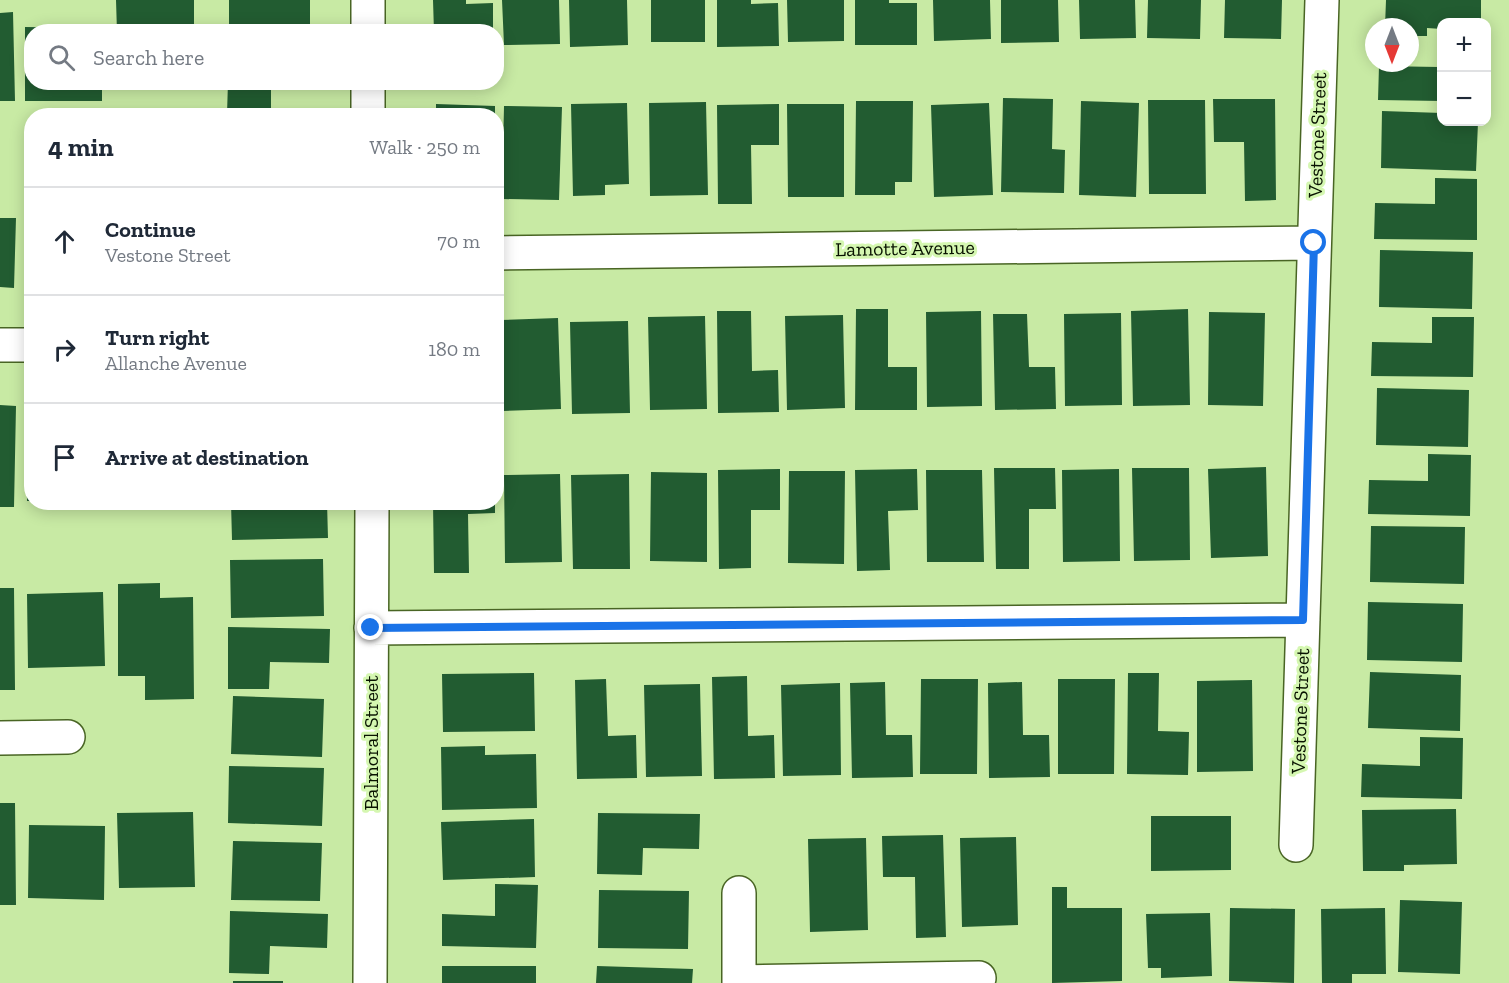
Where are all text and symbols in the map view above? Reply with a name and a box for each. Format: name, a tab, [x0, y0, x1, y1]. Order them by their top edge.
north arrow	[1365, 18, 1419, 72]
map controls	[1437, 18, 1491, 126]
button: +	[1437, 18, 1491, 72]
search box	[24, 24, 504, 90]
icon: search	[45, 41, 78, 74]
text: Search here	[93, 44, 204, 71]
street label: Vestone Street	[1303, 71, 1331, 199]
button: −	[1437, 72, 1491, 126]
text: 4 min	[48, 131, 114, 163]
text: Walk · 250 m	[370, 135, 480, 159]
text: Continue	[105, 216, 196, 243]
icon: ahead	[48, 225, 81, 258]
text: 70 m	[437, 229, 480, 253]
route start	[1300, 229, 1326, 255]
street label: Lamotte Avenue	[835, 235, 975, 261]
text: Vestone Street	[105, 243, 231, 267]
text: Turn right	[105, 324, 209, 351]
icon: right	[48, 333, 81, 366]
text: 180 m	[428, 337, 480, 361]
text: Allanche Avenue	[105, 351, 247, 375]
icon: arrive	[48, 441, 81, 474]
text: Arrive at destination	[105, 444, 308, 471]
route end	[357, 614, 383, 640]
street label: Vestone Street	[1286, 647, 1314, 775]
street label: Balmoral Street	[359, 675, 383, 811]

